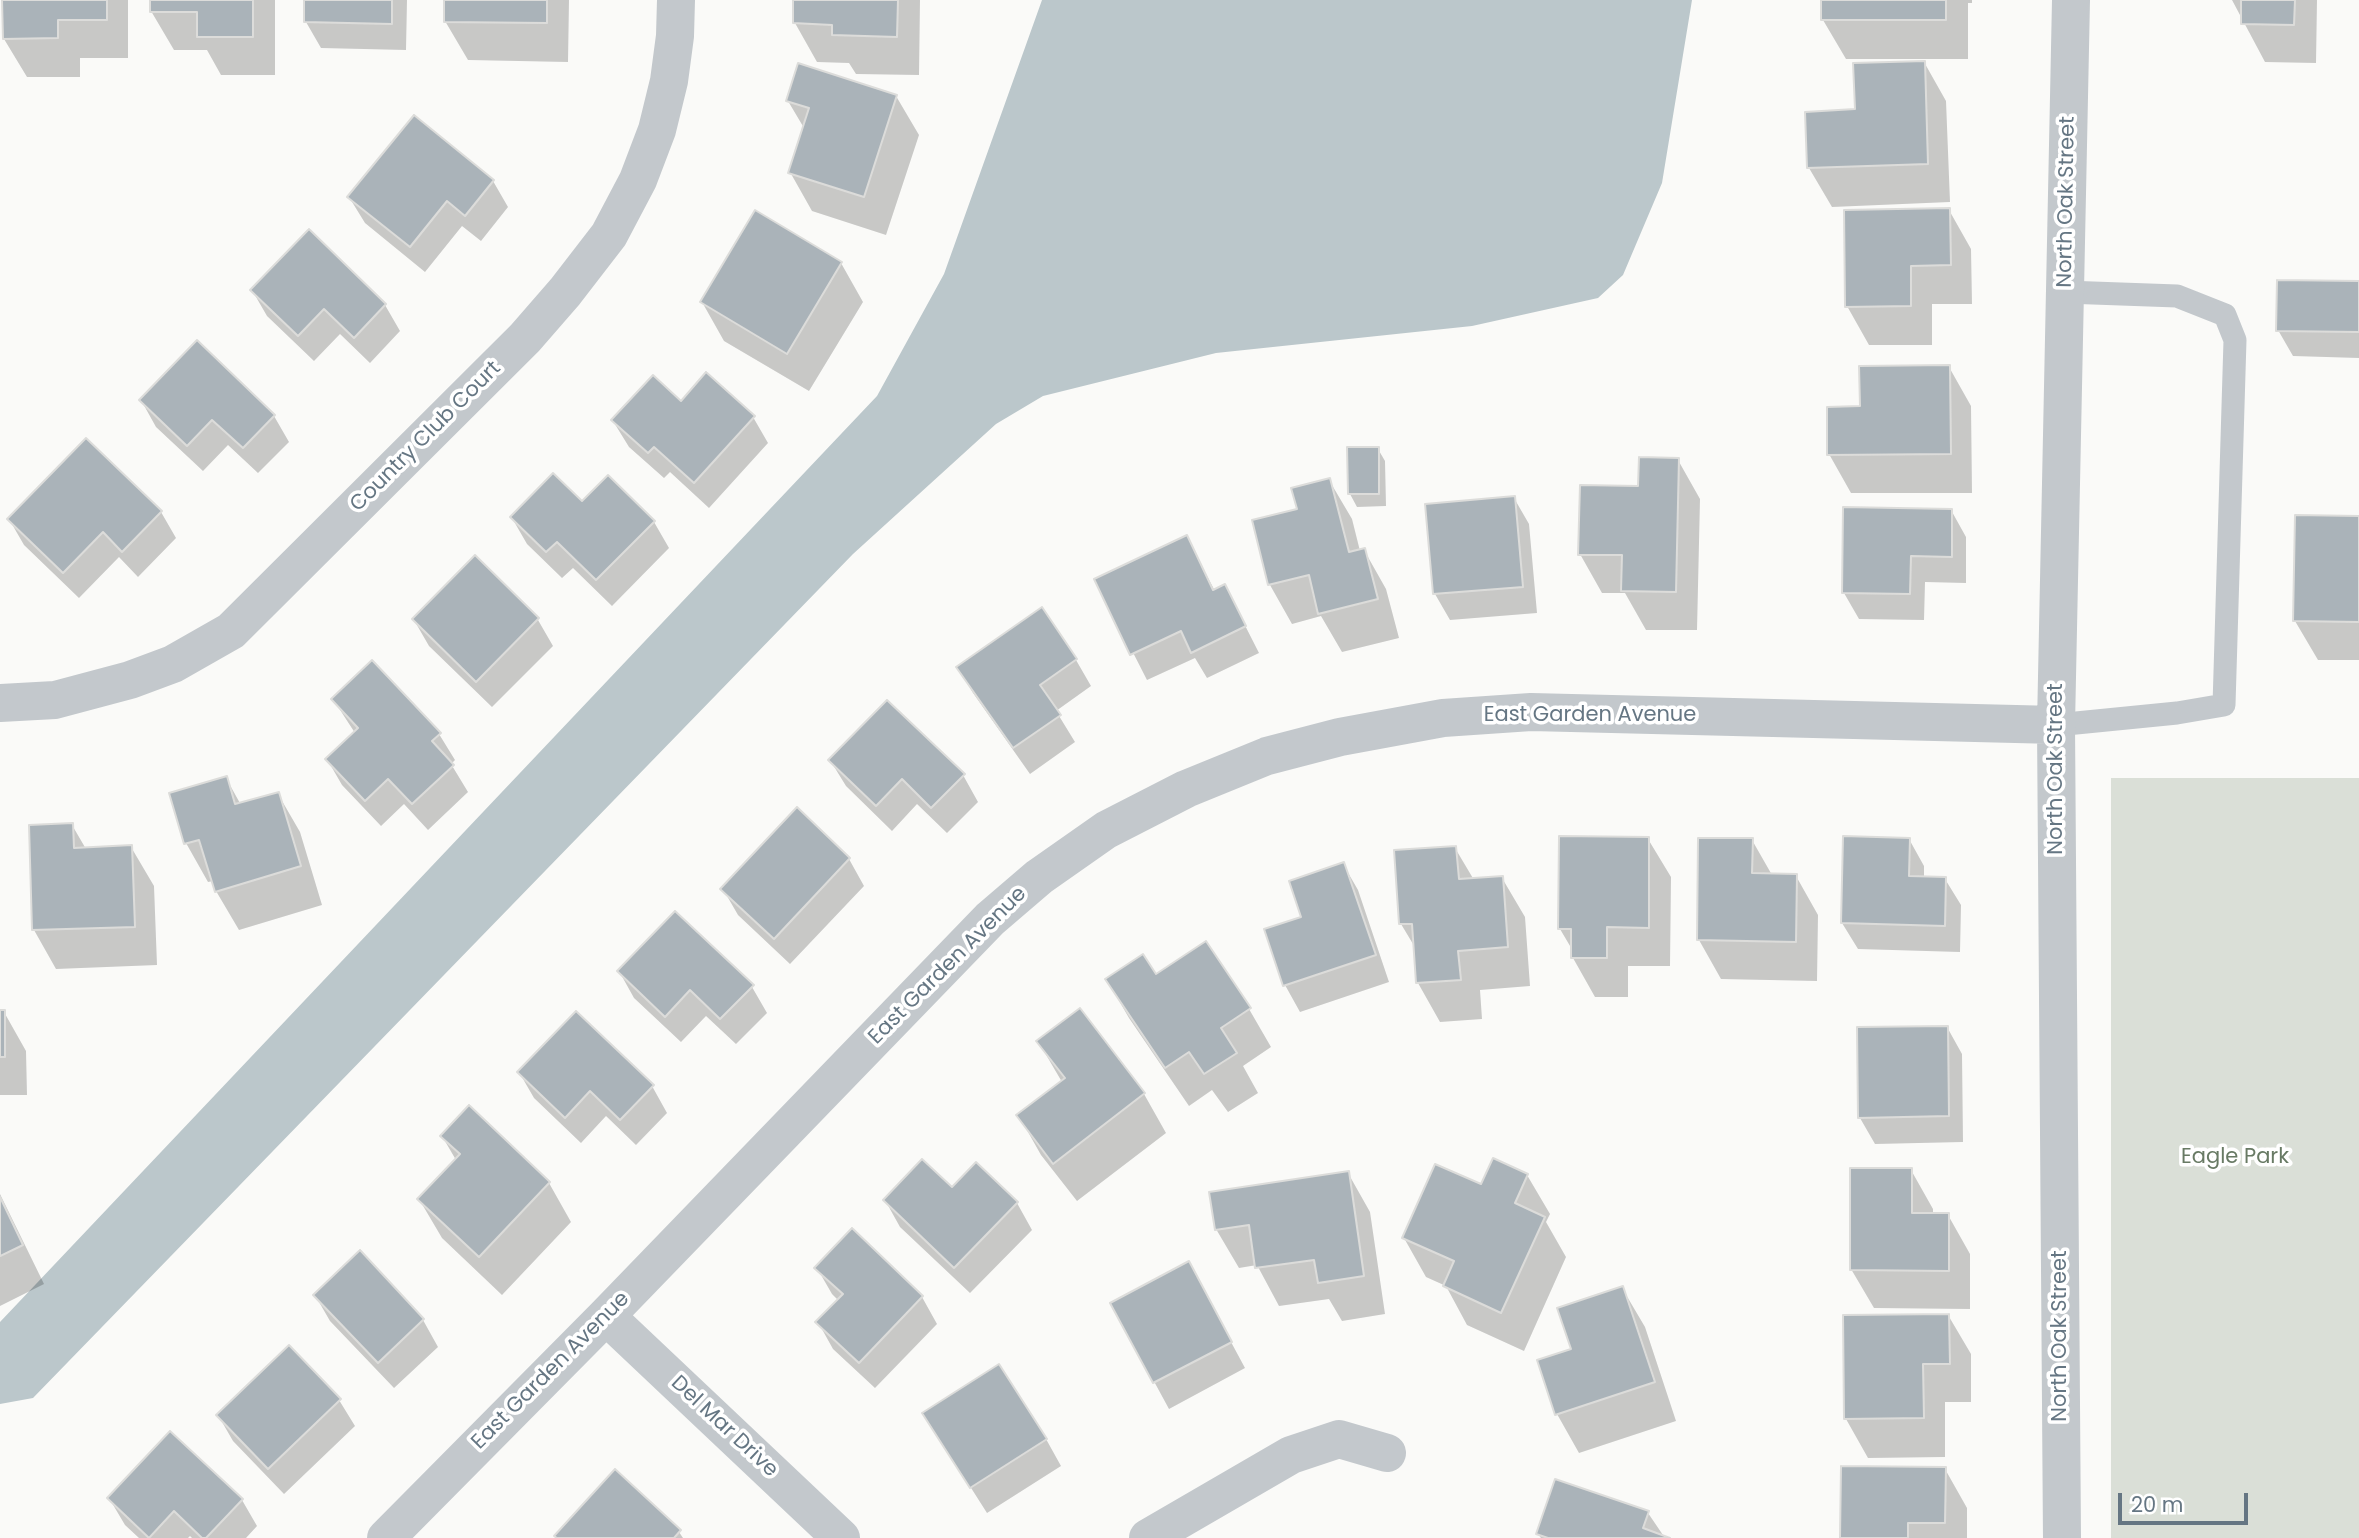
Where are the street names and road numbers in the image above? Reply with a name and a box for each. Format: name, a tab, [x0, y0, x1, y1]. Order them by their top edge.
street label: North Oak Street	[2053, 116, 2081, 288]
street label: Country Club Court	[345, 356, 507, 518]
street label: North Oak Street	[2044, 683, 2070, 855]
street label: East Garden Avenue	[1484, 703, 1696, 729]
street label: East Garden Avenue	[864, 882, 1032, 1050]
street label: North Oak Street	[2048, 1250, 2074, 1422]
street label: East Garden Avenue	[467, 1287, 635, 1455]
street label: Del Mar Drive	[665, 1371, 783, 1483]

